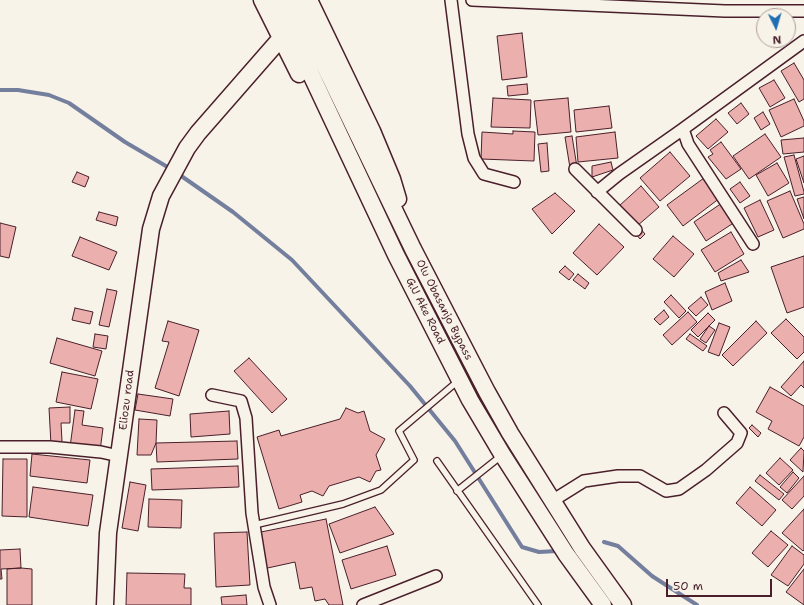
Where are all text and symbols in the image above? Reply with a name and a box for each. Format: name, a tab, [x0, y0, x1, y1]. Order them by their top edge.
north arrow	[756, 8, 796, 48]
text: N	[772, 32, 782, 47]
street label: Olu Obasanjo Bypass	[413, 258, 475, 362]
street label: G.U Ake Road	[403, 276, 447, 346]
street label: Eliozu road	[117, 369, 137, 431]
scale bar	[668, 571, 774, 597]
text: 50 m	[673, 578, 703, 594]

